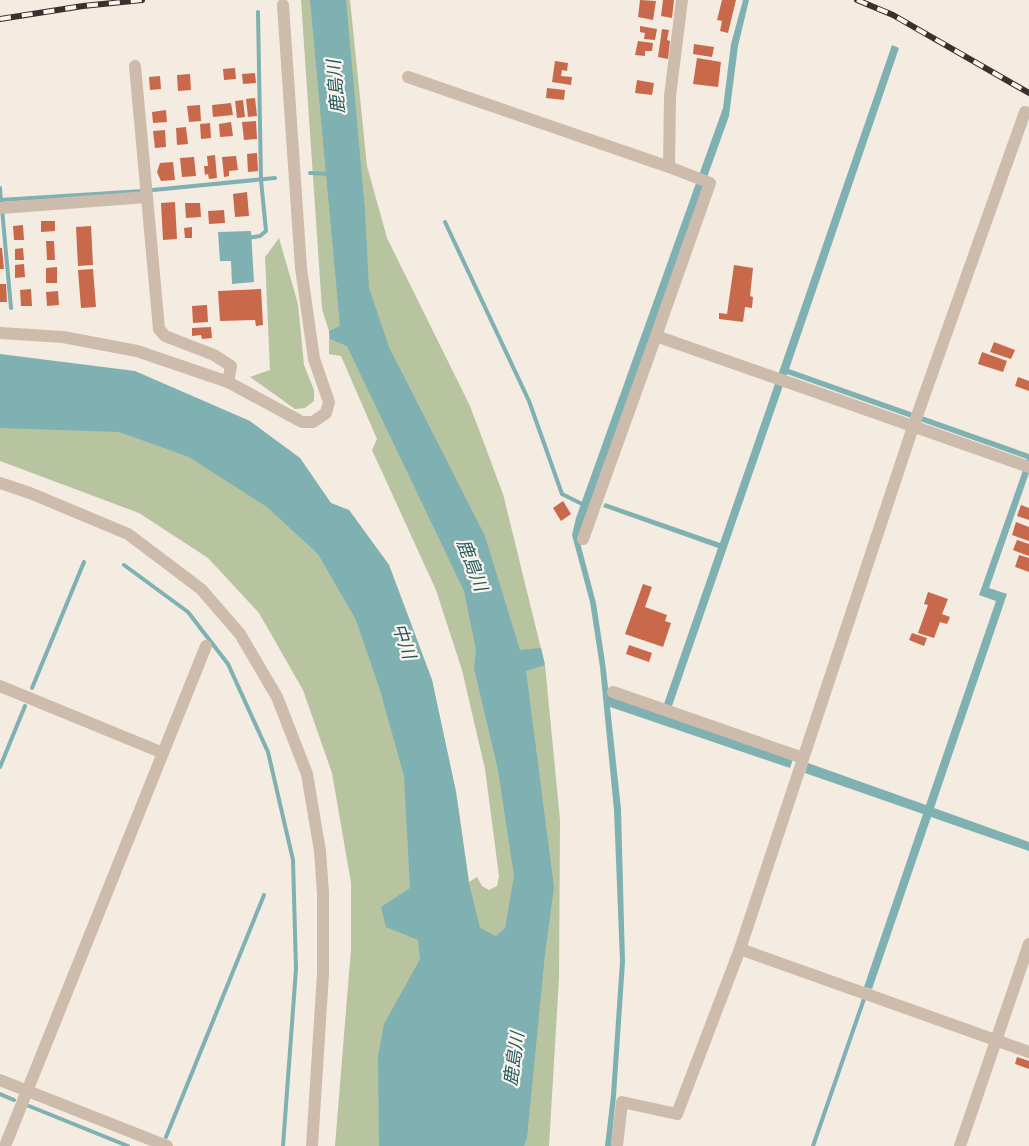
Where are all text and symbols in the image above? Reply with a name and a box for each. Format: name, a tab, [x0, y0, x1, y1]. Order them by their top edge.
water label: 鹿島川	[322, 57, 348, 115]
water label: 鹿島川	[453, 535, 494, 596]
water label: 中川	[389, 620, 422, 663]
water label: 鹿島川	[498, 1029, 528, 1087]

